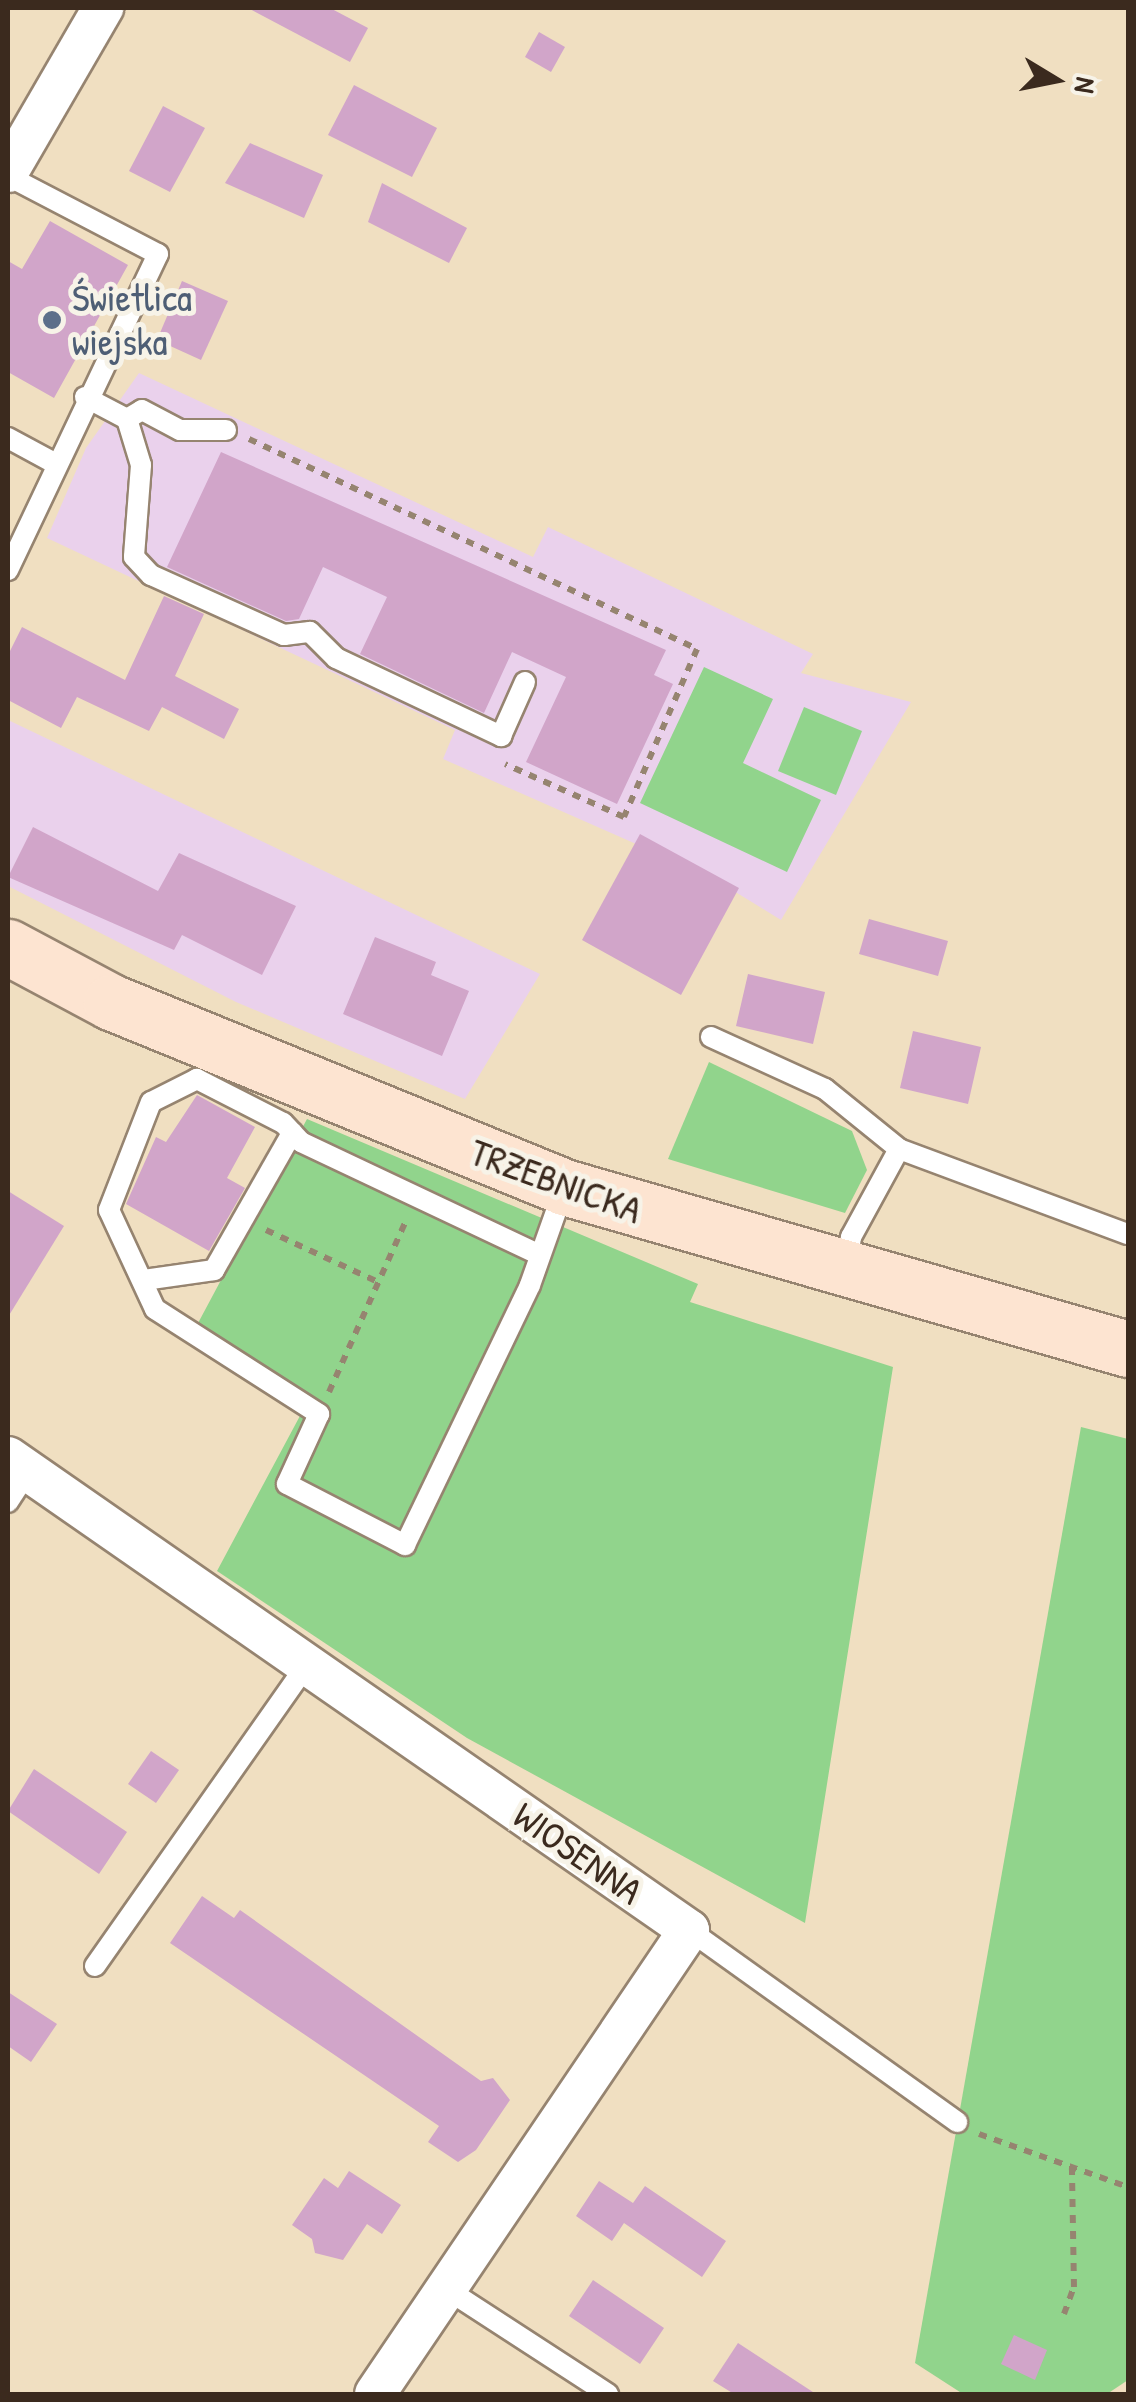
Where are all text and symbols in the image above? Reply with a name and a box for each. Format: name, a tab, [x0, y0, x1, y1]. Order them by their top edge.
north arrow	[1006, 30, 1106, 130]
text: N	[1066, 75, 1106, 96]
place label: Świetlica wiejska	[72, 275, 192, 364]
marker: Świetlica wiejska	[41, 309, 63, 331]
street label: TRZEBNICKA	[464, 1129, 648, 1233]
street label: WIOSENNA	[505, 1792, 651, 1914]

